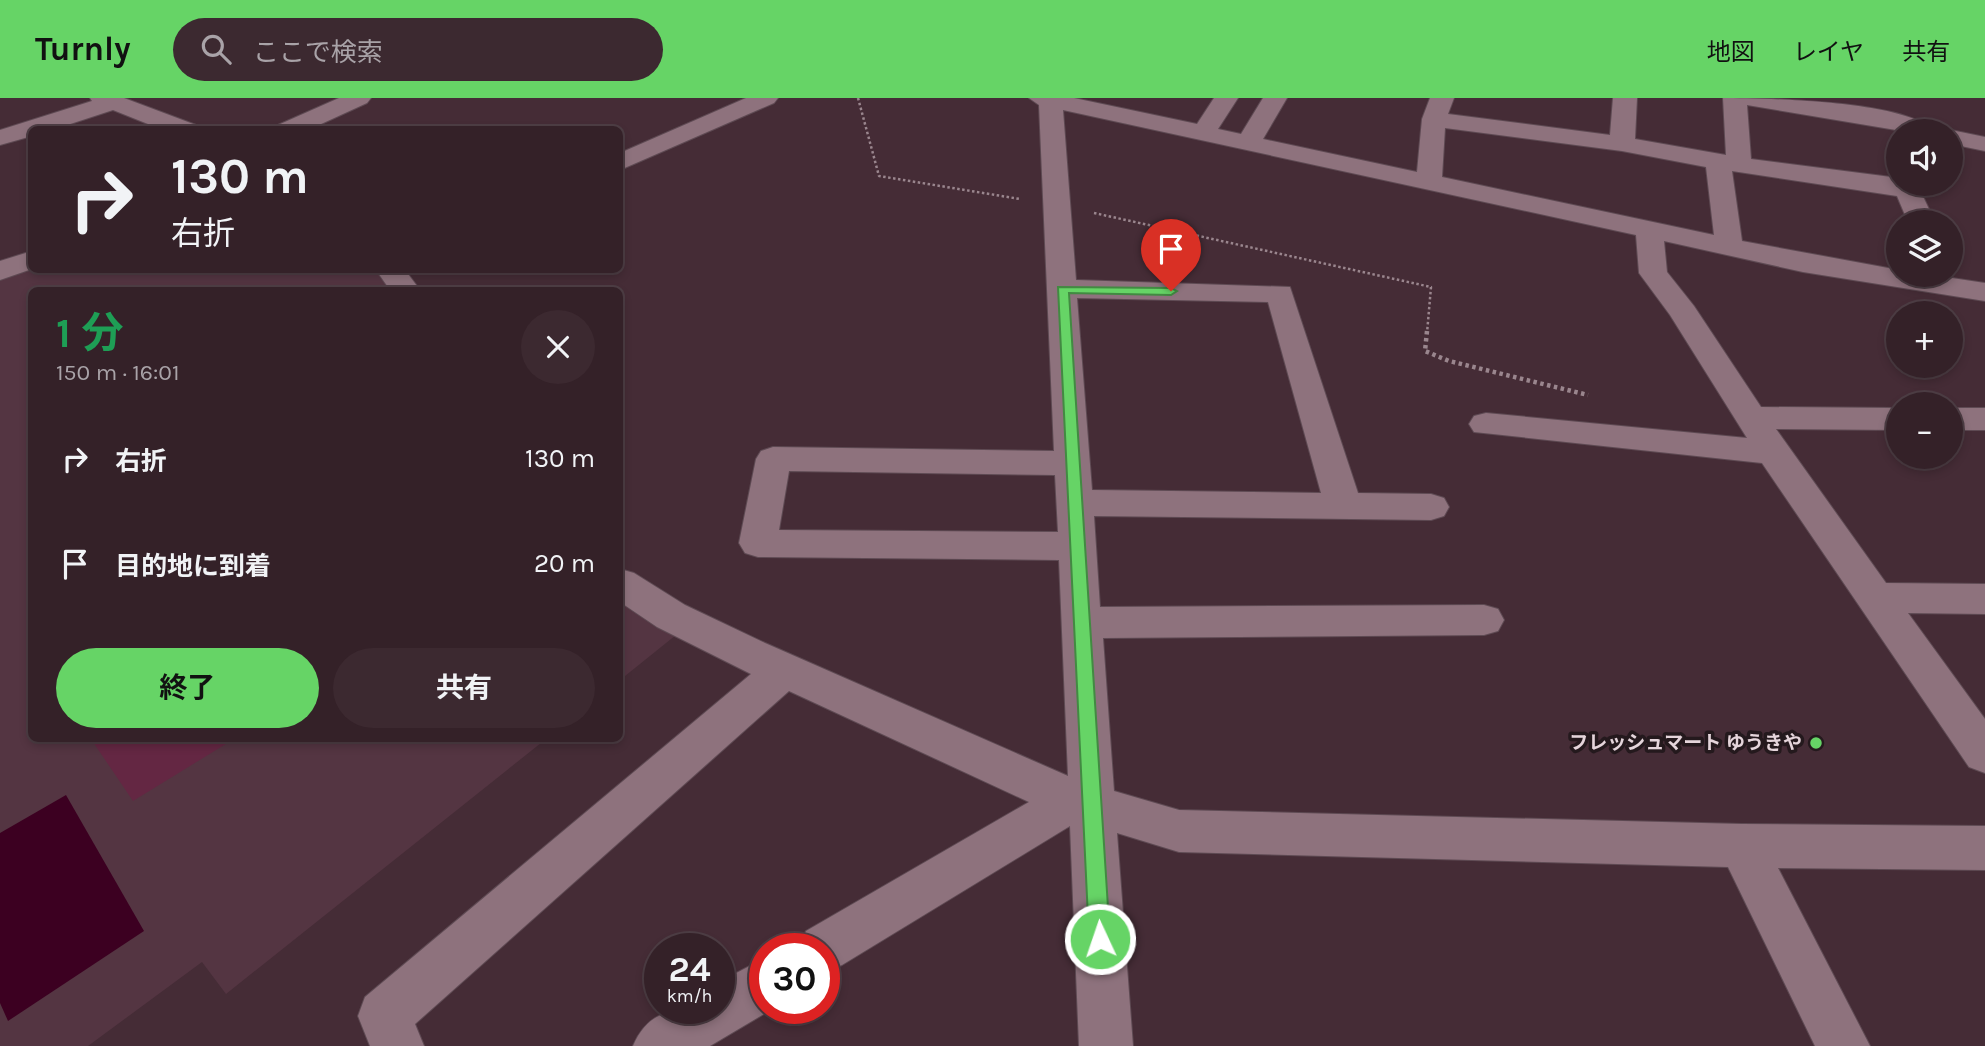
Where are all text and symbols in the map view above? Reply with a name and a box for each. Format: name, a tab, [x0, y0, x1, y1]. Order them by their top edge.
search box	[173, 18, 663, 81]
text: Turnly	[35, 30, 131, 68]
icon: search	[197, 30, 235, 68]
text: ここで検索	[253, 37, 383, 68]
text: 地図	[1707, 38, 1755, 66]
text: レイヤ	[1793, 38, 1864, 66]
text: 共有	[1902, 38, 1950, 66]
map controls	[1886, 119, 1963, 469]
button: sound	[1886, 119, 1963, 196]
text: 130 m	[171, 148, 309, 205]
icon: right	[56, 154, 147, 245]
button: layers	[1886, 210, 1963, 287]
text: 右折	[171, 215, 235, 252]
pin	[1141, 219, 1201, 291]
icon: arrive	[1152, 230, 1190, 268]
button: +	[1886, 301, 1963, 378]
text: 1 分	[56, 308, 124, 358]
button: close	[521, 310, 595, 384]
text: 150 m · 16:01	[56, 359, 180, 386]
button: −	[1886, 392, 1963, 469]
icon: right	[56, 440, 94, 478]
text: 130 m	[525, 443, 595, 474]
text: 右折	[115, 446, 167, 477]
icon: arrive	[56, 545, 94, 583]
text: 20 m	[534, 548, 595, 579]
text: 目的地に到着	[115, 551, 271, 582]
button: 終了	[56, 648, 319, 728]
button: 共有	[333, 648, 595, 728]
place label: フレッシュマート ゆうきや	[1569, 732, 1802, 754]
marker: フレッシュマート ゆうきや	[1808, 735, 1824, 751]
position arrow	[1063, 902, 1137, 976]
speed limit sign: 30	[749, 933, 840, 1024]
text: 24	[669, 949, 711, 990]
text: km/h	[667, 985, 712, 1007]

